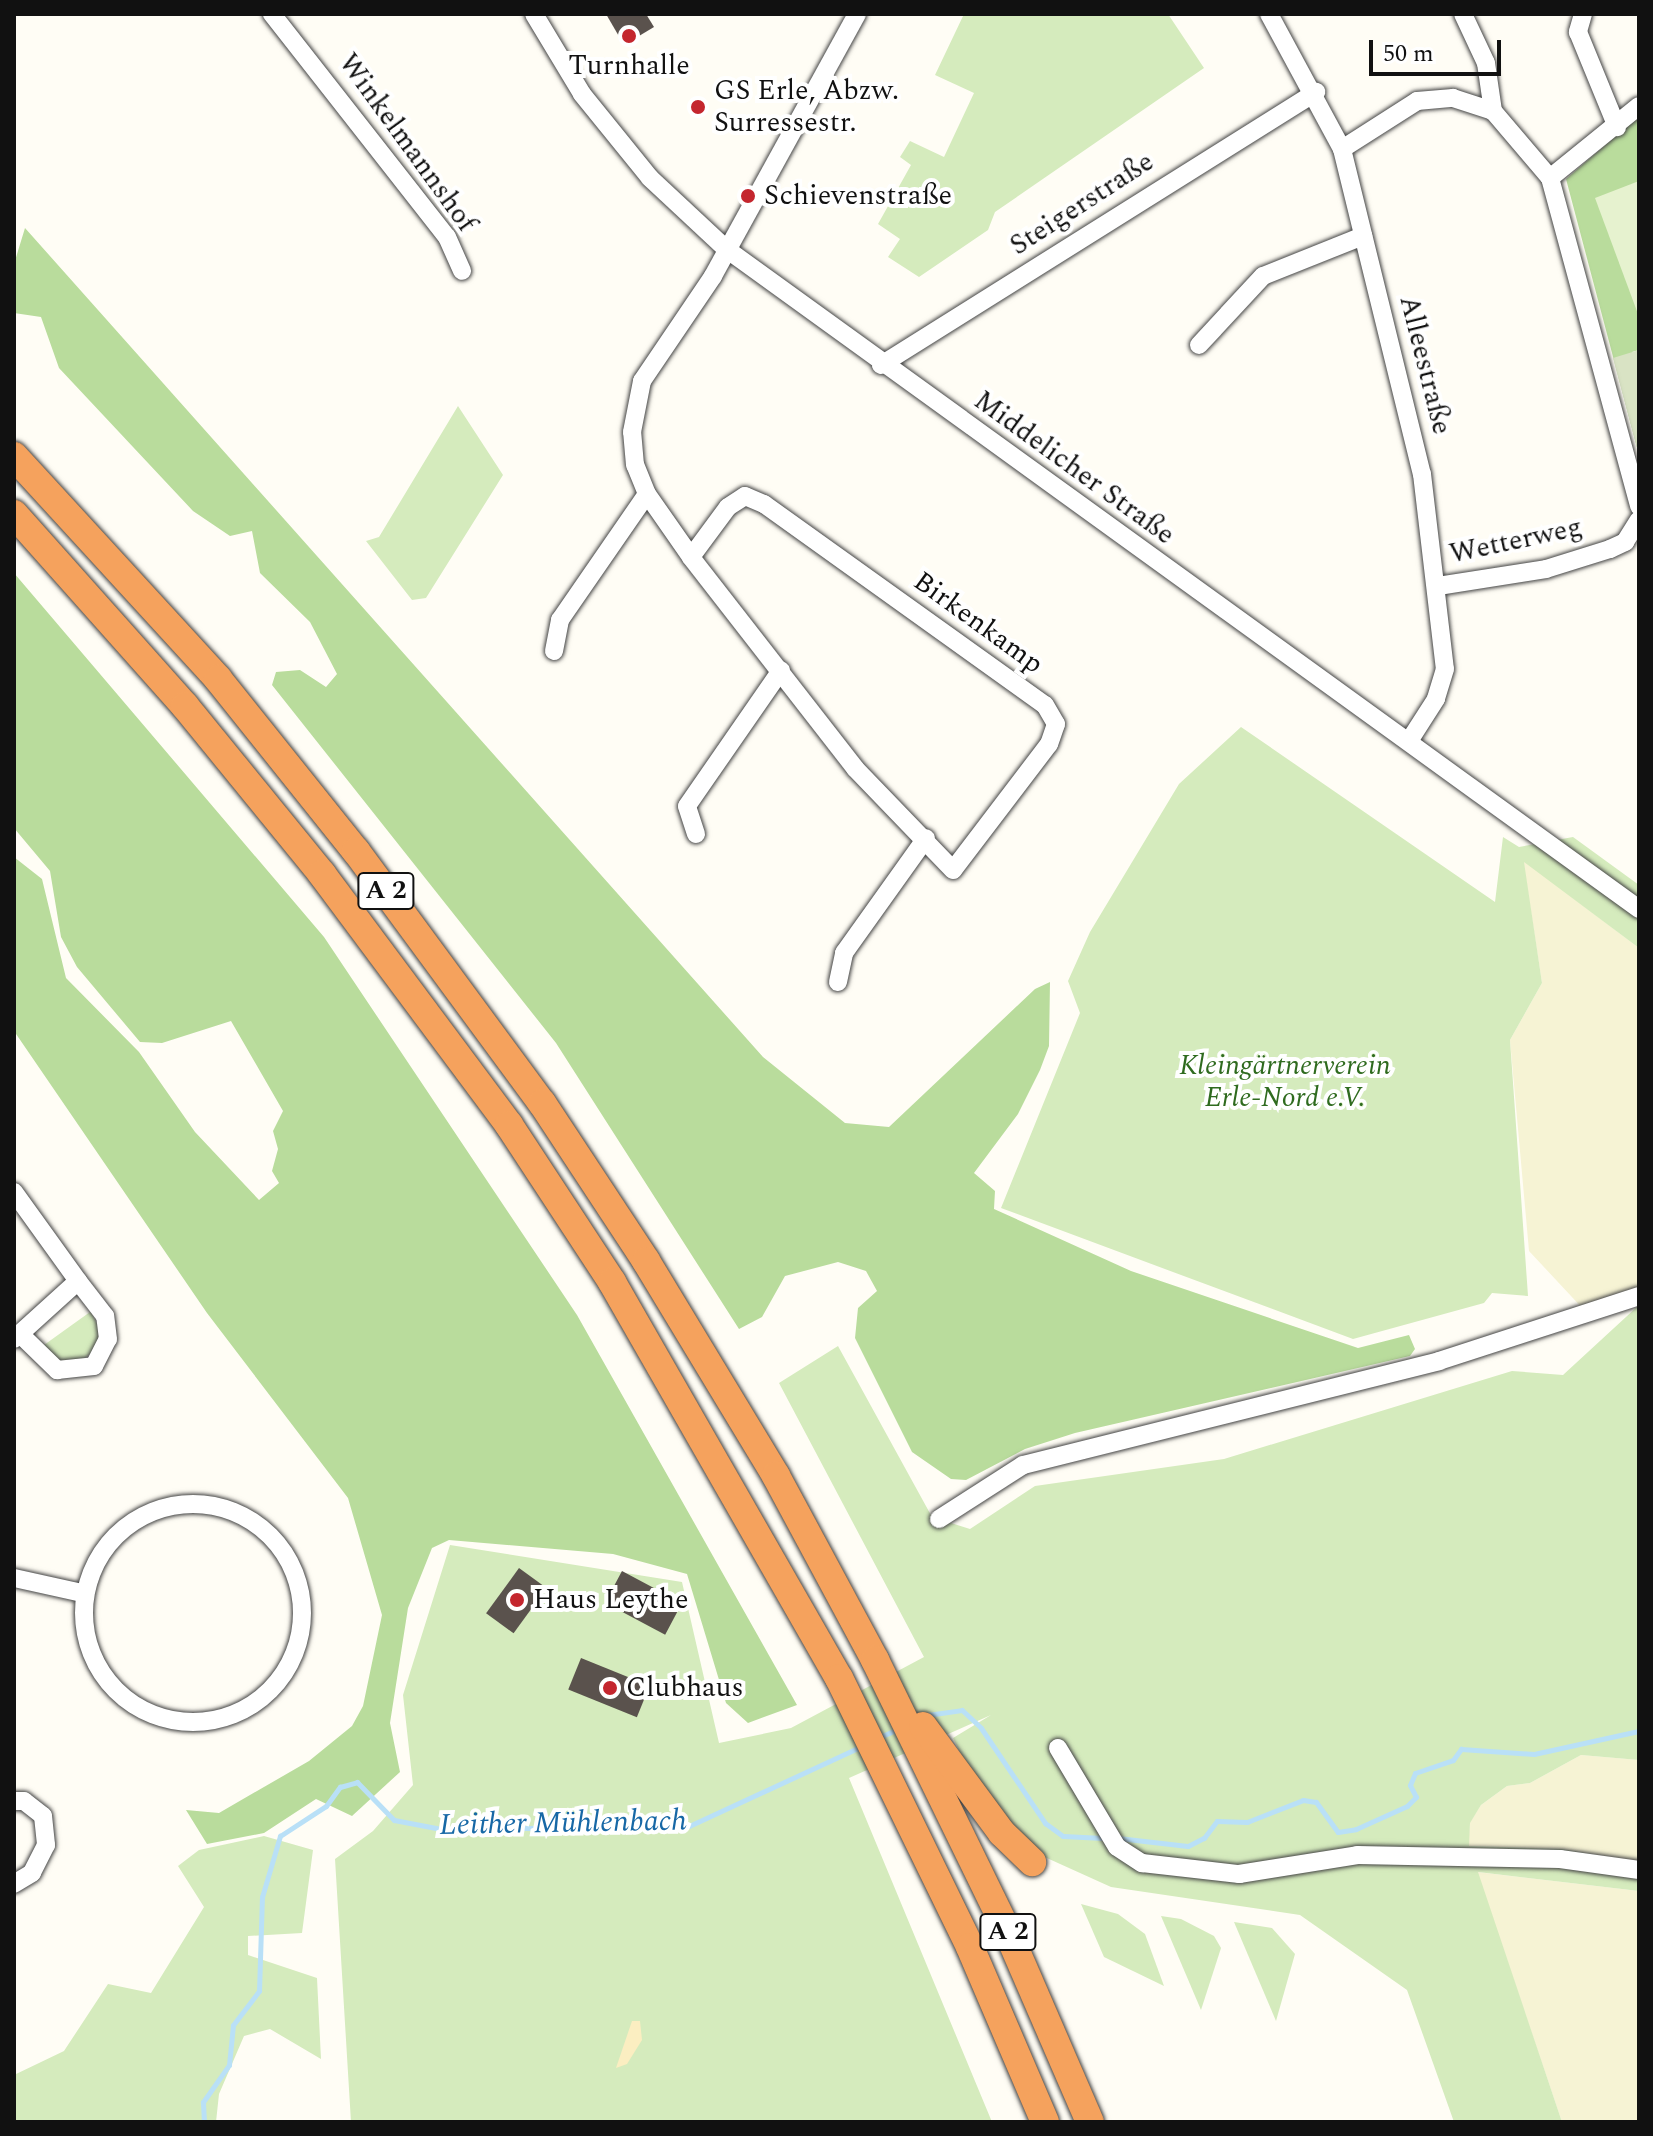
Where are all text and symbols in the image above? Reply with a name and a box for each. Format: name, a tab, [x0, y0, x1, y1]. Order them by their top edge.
scale bar	[1373, 24, 1505, 74]
marker: Turnhalle	[620, 27, 638, 45]
text: 50 m	[1383, 36, 1434, 72]
street label: Winkelmannshof	[331, 47, 483, 239]
place label: Turnhalle	[568, 49, 690, 83]
place label: GS Erle, Abzw. Surressestr.	[714, 74, 899, 140]
marker: GS Erle, Abzw. Surressestr.	[689, 98, 707, 116]
street label: Steigerstraße	[1004, 145, 1160, 263]
place label: Schievenstraße	[764, 179, 952, 213]
marker: Schievenstraße	[739, 187, 757, 205]
street label: Alleestraße	[1392, 292, 1458, 438]
street label: Middelicher Straße	[967, 384, 1181, 552]
street label: Wetterweg	[1447, 511, 1585, 571]
street label: Birkenkamp	[907, 565, 1049, 681]
road number: A 2	[356, 869, 416, 913]
park label: Kleingärtnerverein Erle-Nord e.V.	[1179, 1049, 1391, 1115]
place label: Haus Leythe	[533, 1583, 689, 1617]
marker: Haus Leythe	[508, 1591, 526, 1609]
place label: Clubhaus	[626, 1671, 744, 1705]
marker: Clubhaus	[601, 1679, 619, 1697]
water label: Leither Mühlenbach	[439, 1803, 687, 1843]
road number: A 2	[978, 1910, 1038, 1954]

